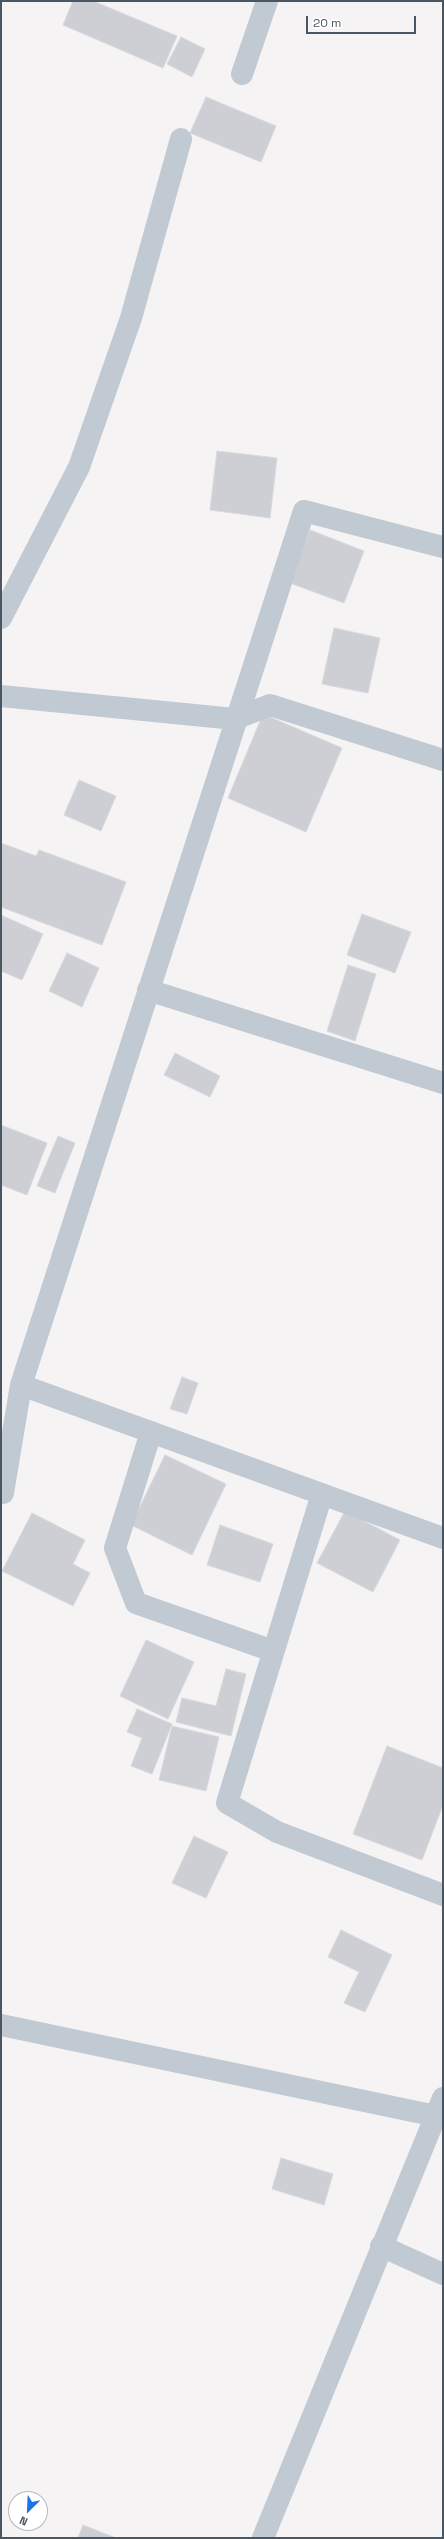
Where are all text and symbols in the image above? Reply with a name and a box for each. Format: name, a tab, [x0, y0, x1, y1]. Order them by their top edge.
scale bar	[308, 8, 418, 34]
text: 20 m	[313, 15, 341, 31]
north arrow	[8, 2491, 48, 2531]
text: N	[17, 2513, 30, 2529]

